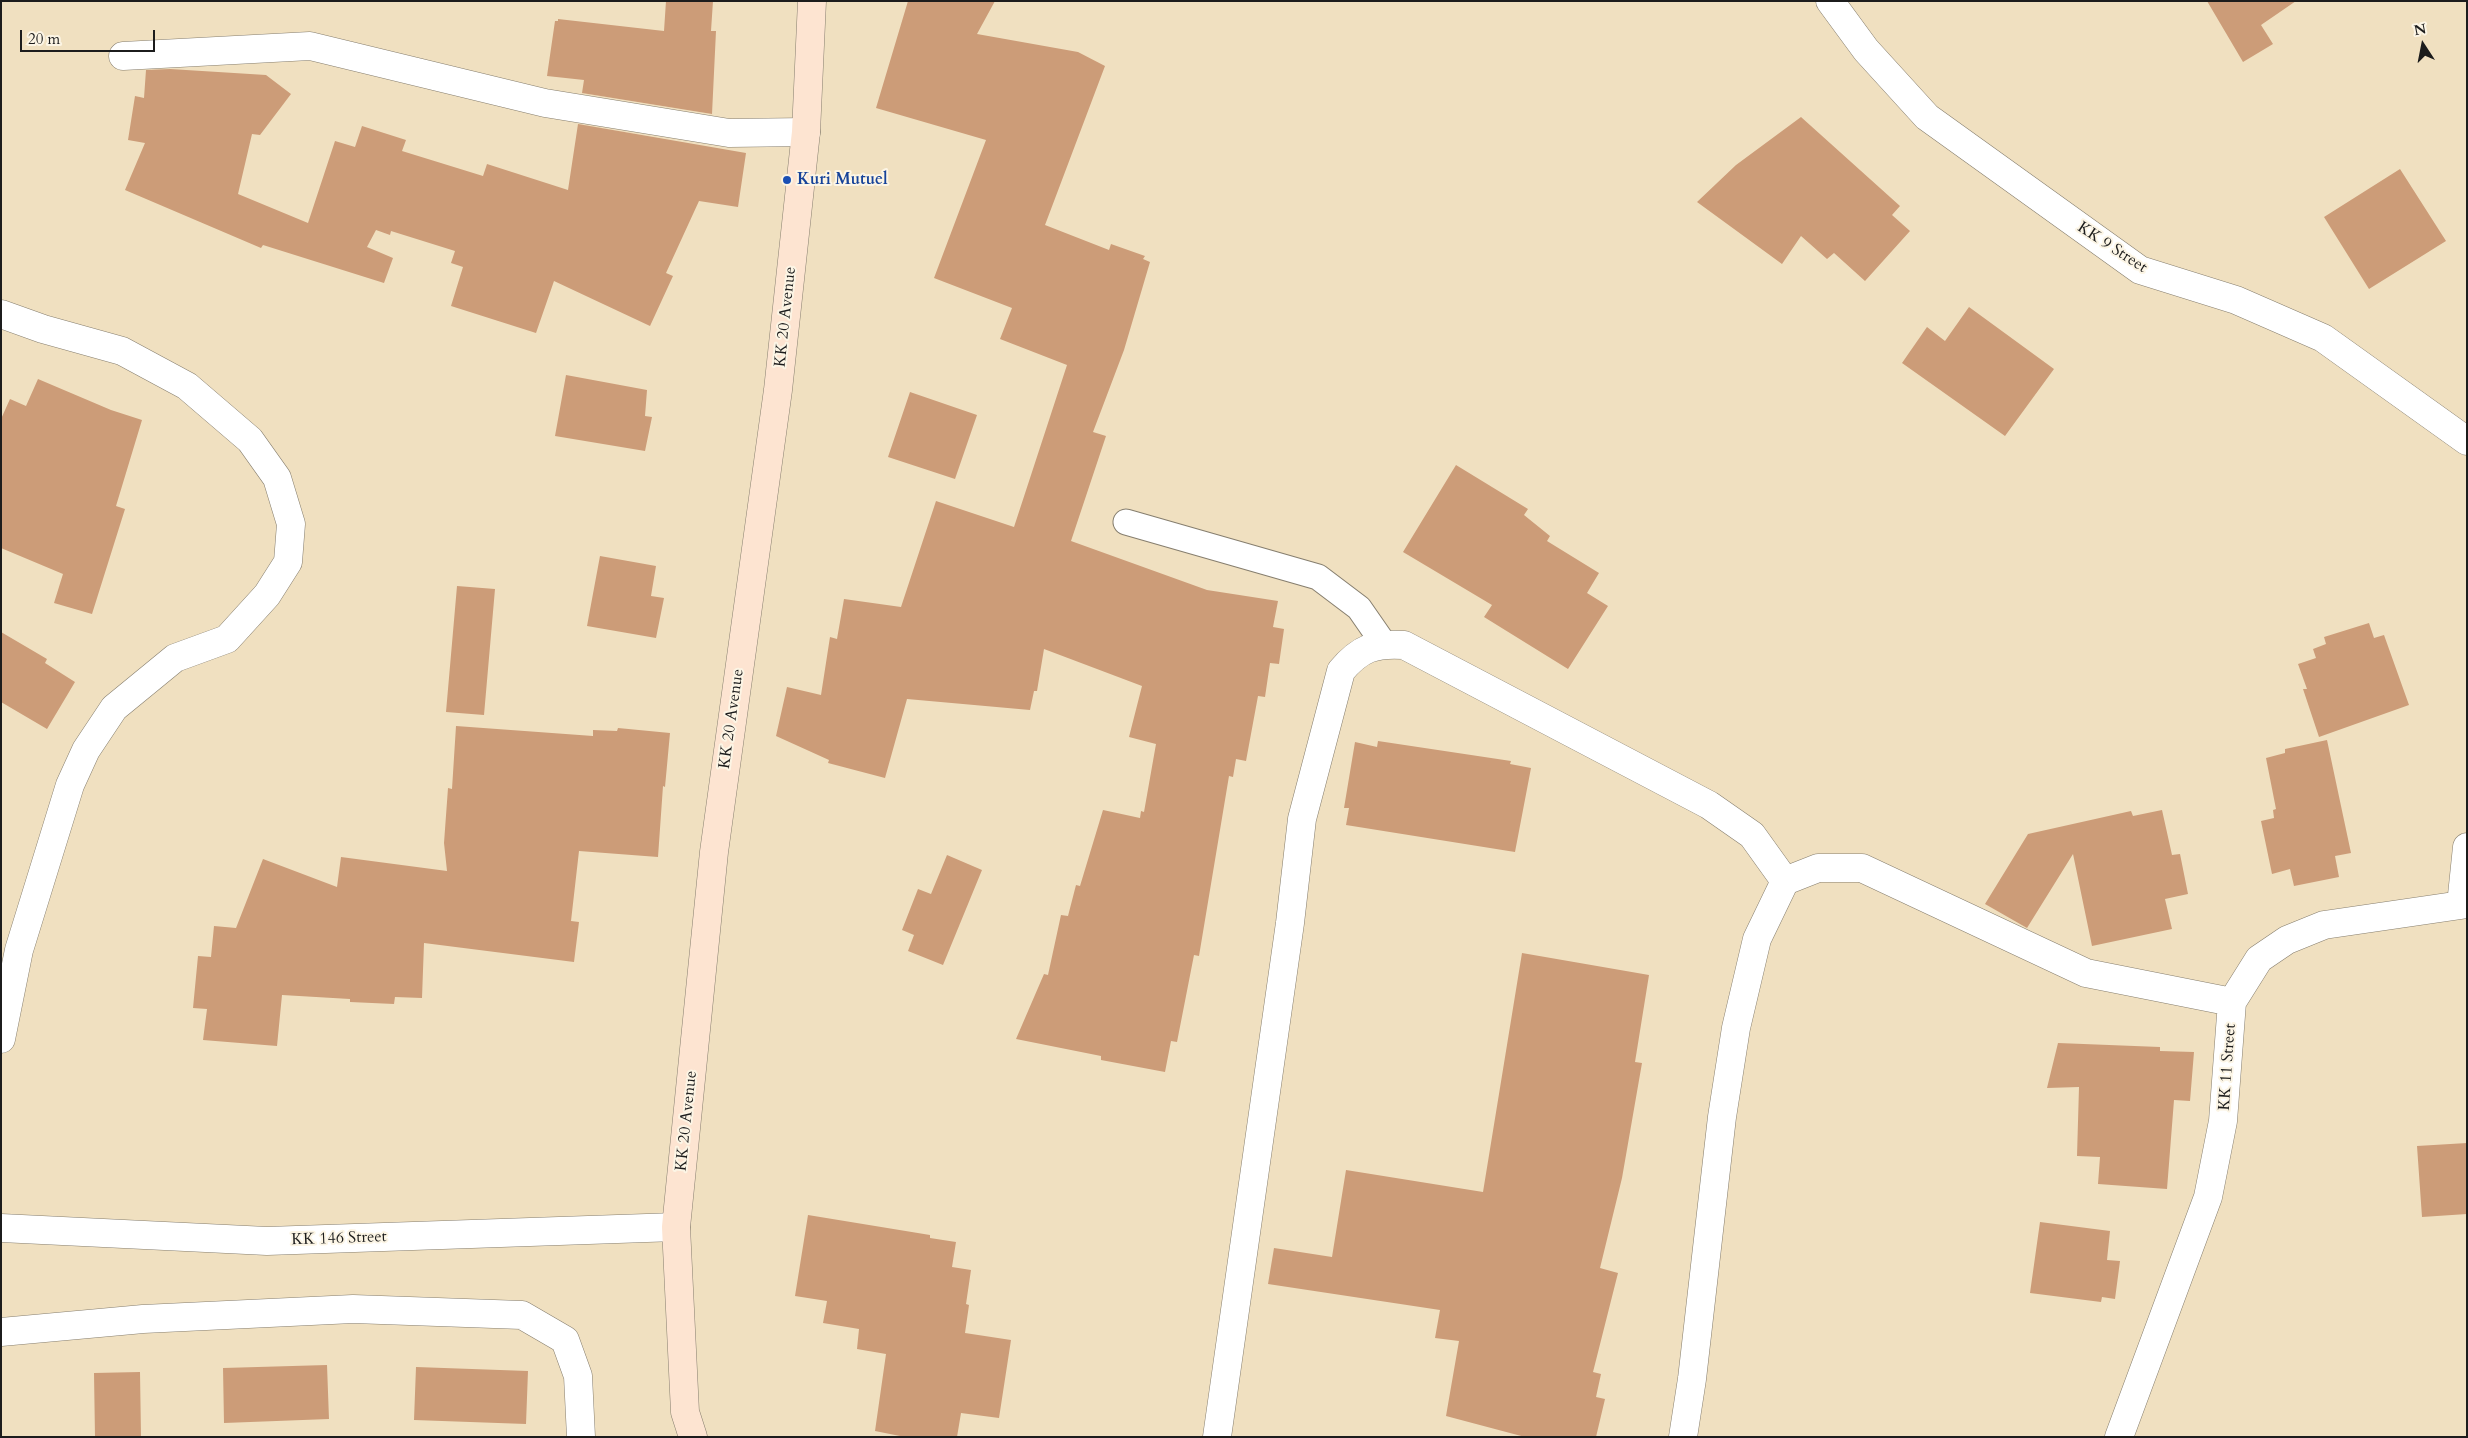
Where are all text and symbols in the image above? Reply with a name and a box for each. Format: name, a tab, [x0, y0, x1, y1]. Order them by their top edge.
text: N	[2412, 19, 2428, 40]
scale bar	[22, 20, 158, 52]
north arrow	[2398, 20, 2448, 70]
text: 20 m	[28, 29, 60, 49]
place label: Kuri Mutuel	[797, 170, 888, 190]
marker: Kuri Mutuel	[781, 174, 793, 186]
street label: KK 9 Street	[2074, 218, 2150, 278]
street label: KK 20 Avenue	[771, 266, 801, 368]
street label: KK 20 Avenue	[715, 668, 749, 770]
street label: KK 11 Street	[2215, 1023, 2241, 1111]
street label: KK 20 Avenue	[672, 1070, 702, 1172]
street label: KK 146 Street	[291, 1228, 387, 1250]

